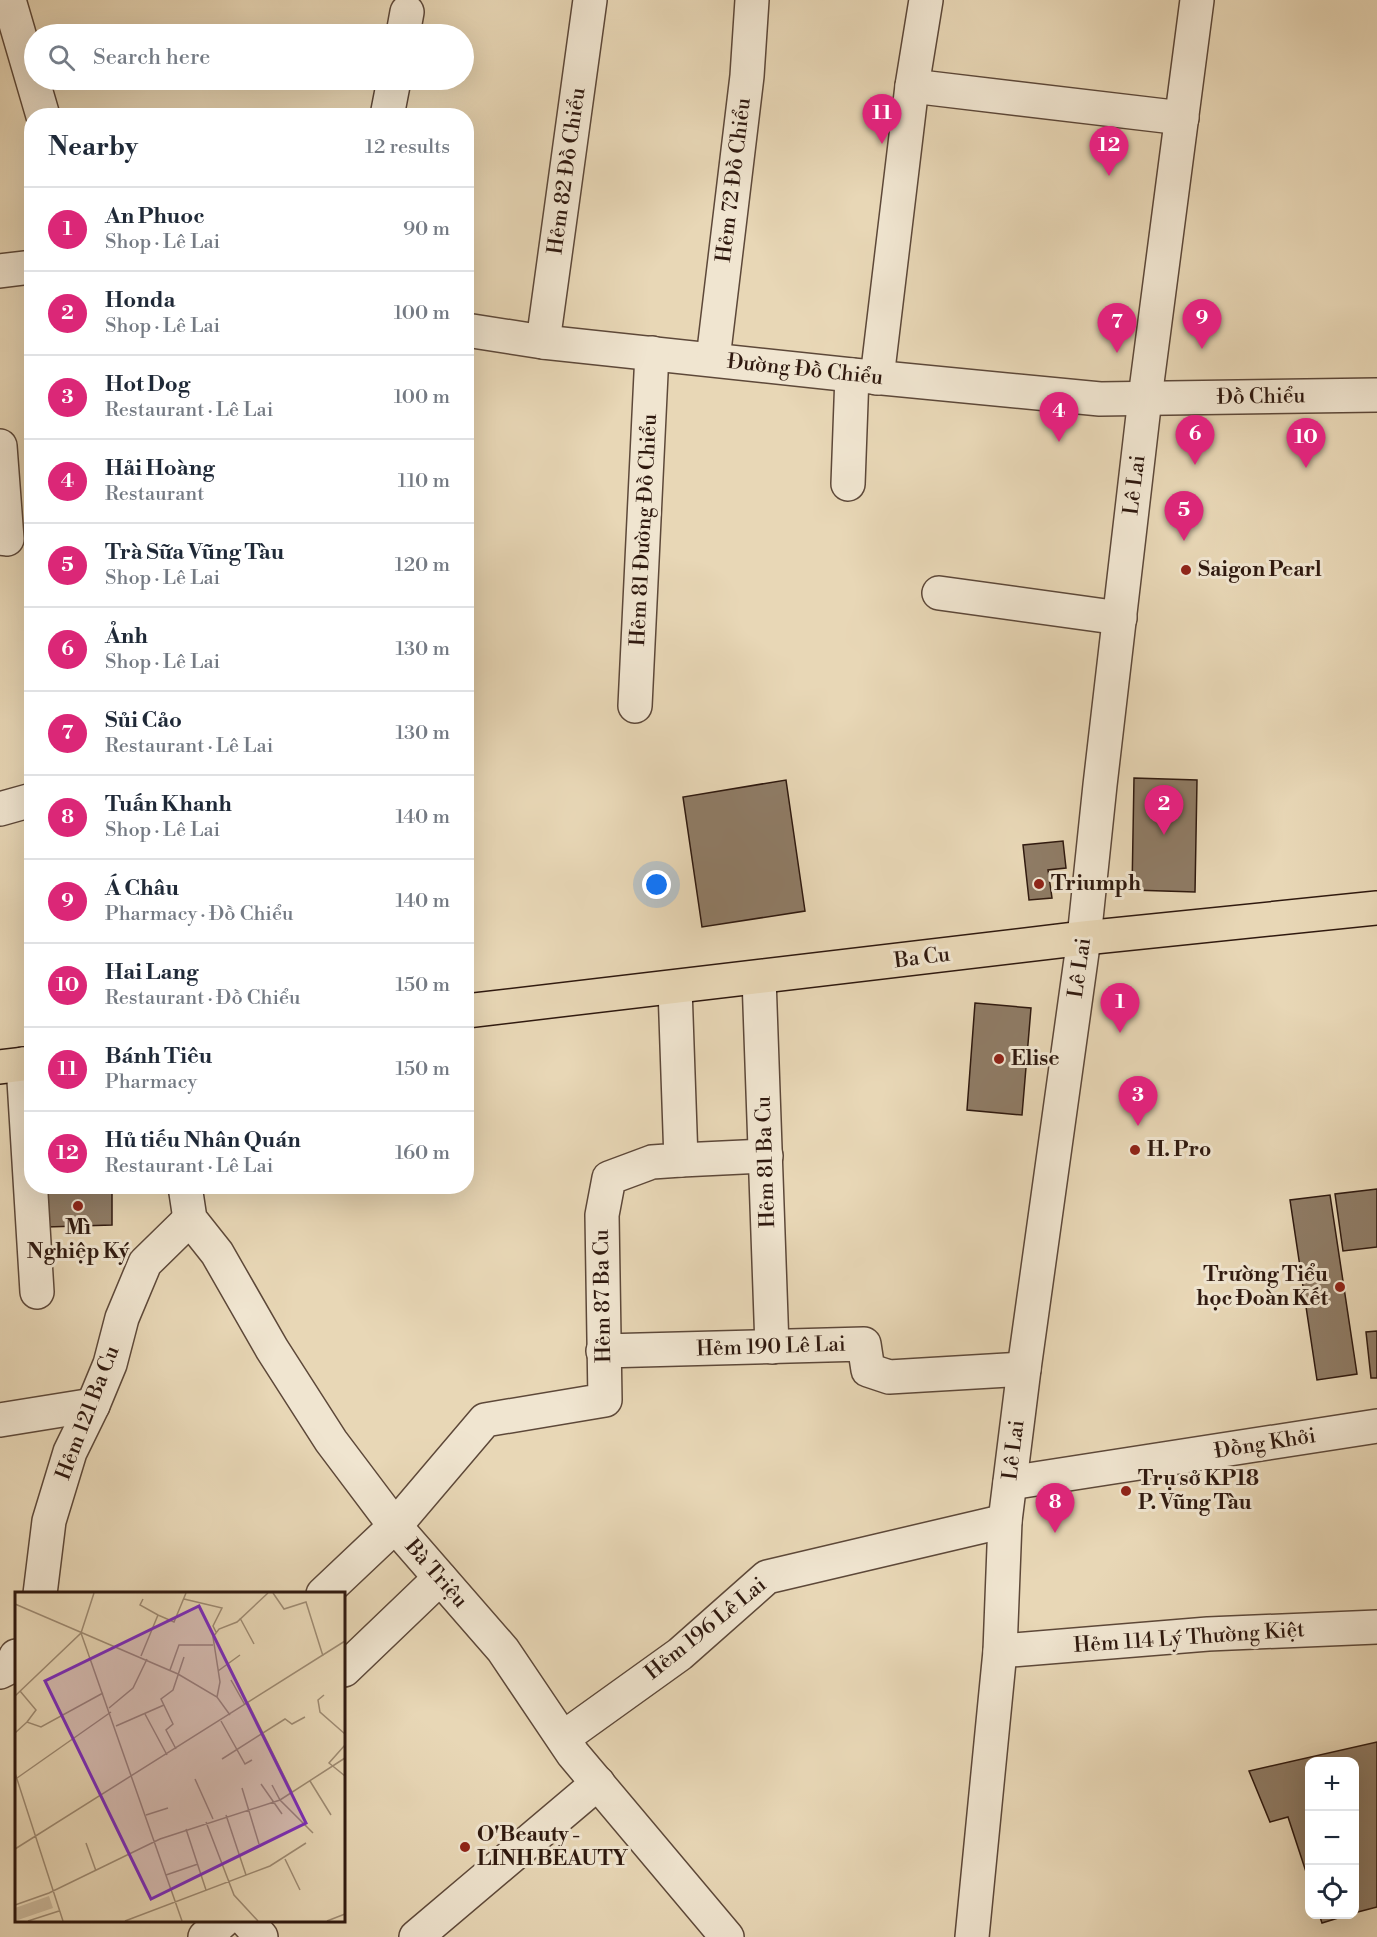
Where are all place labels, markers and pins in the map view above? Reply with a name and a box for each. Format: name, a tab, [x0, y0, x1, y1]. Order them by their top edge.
pin: 11	[862, 94, 902, 144]
pin: 12	[1090, 126, 1128, 176]
pin: 9	[1182, 300, 1222, 349]
pin: 7	[1098, 304, 1136, 353]
pin: 4	[1040, 392, 1078, 442]
pin: 6	[1176, 416, 1214, 465]
pin: 10	[1286, 418, 1326, 468]
pin: 5	[1164, 492, 1204, 541]
place label: Saigon Pearl	[1198, 557, 1322, 583]
marker: Saigon Pearl	[1179, 563, 1193, 577]
pin: 2	[1144, 786, 1184, 835]
place label: Triumph	[1051, 871, 1141, 897]
marker: Triumph	[1032, 877, 1046, 891]
pin: 1	[1100, 984, 1140, 1033]
place label: Elise	[1011, 1046, 1060, 1072]
marker: Elise	[992, 1052, 1006, 1066]
pin: 3	[1118, 1076, 1158, 1126]
place label: H. Pro	[1147, 1137, 1211, 1163]
marker: H. Pro	[1128, 1143, 1142, 1157]
marker: Mì Nghiệp Ký	[71, 1199, 85, 1213]
place label: Mì Nghiệp Ký	[27, 1215, 130, 1265]
place label: Trường Tiểu học Đoàn Kết	[1196, 1262, 1329, 1312]
marker: Trường Tiểu học Đoàn Kết	[1333, 1280, 1347, 1294]
place label: Trụ sở KP18 P. Vũng Tàu	[1138, 1466, 1259, 1516]
pin: 8	[1036, 1484, 1074, 1533]
marker: Trụ sở KP18 P. Vũng Tàu	[1119, 1484, 1133, 1498]
place label: O'Beauty - LINH BEAUTY	[477, 1822, 628, 1872]
marker: O'Beauty - LINH BEAUTY	[458, 1840, 472, 1854]

